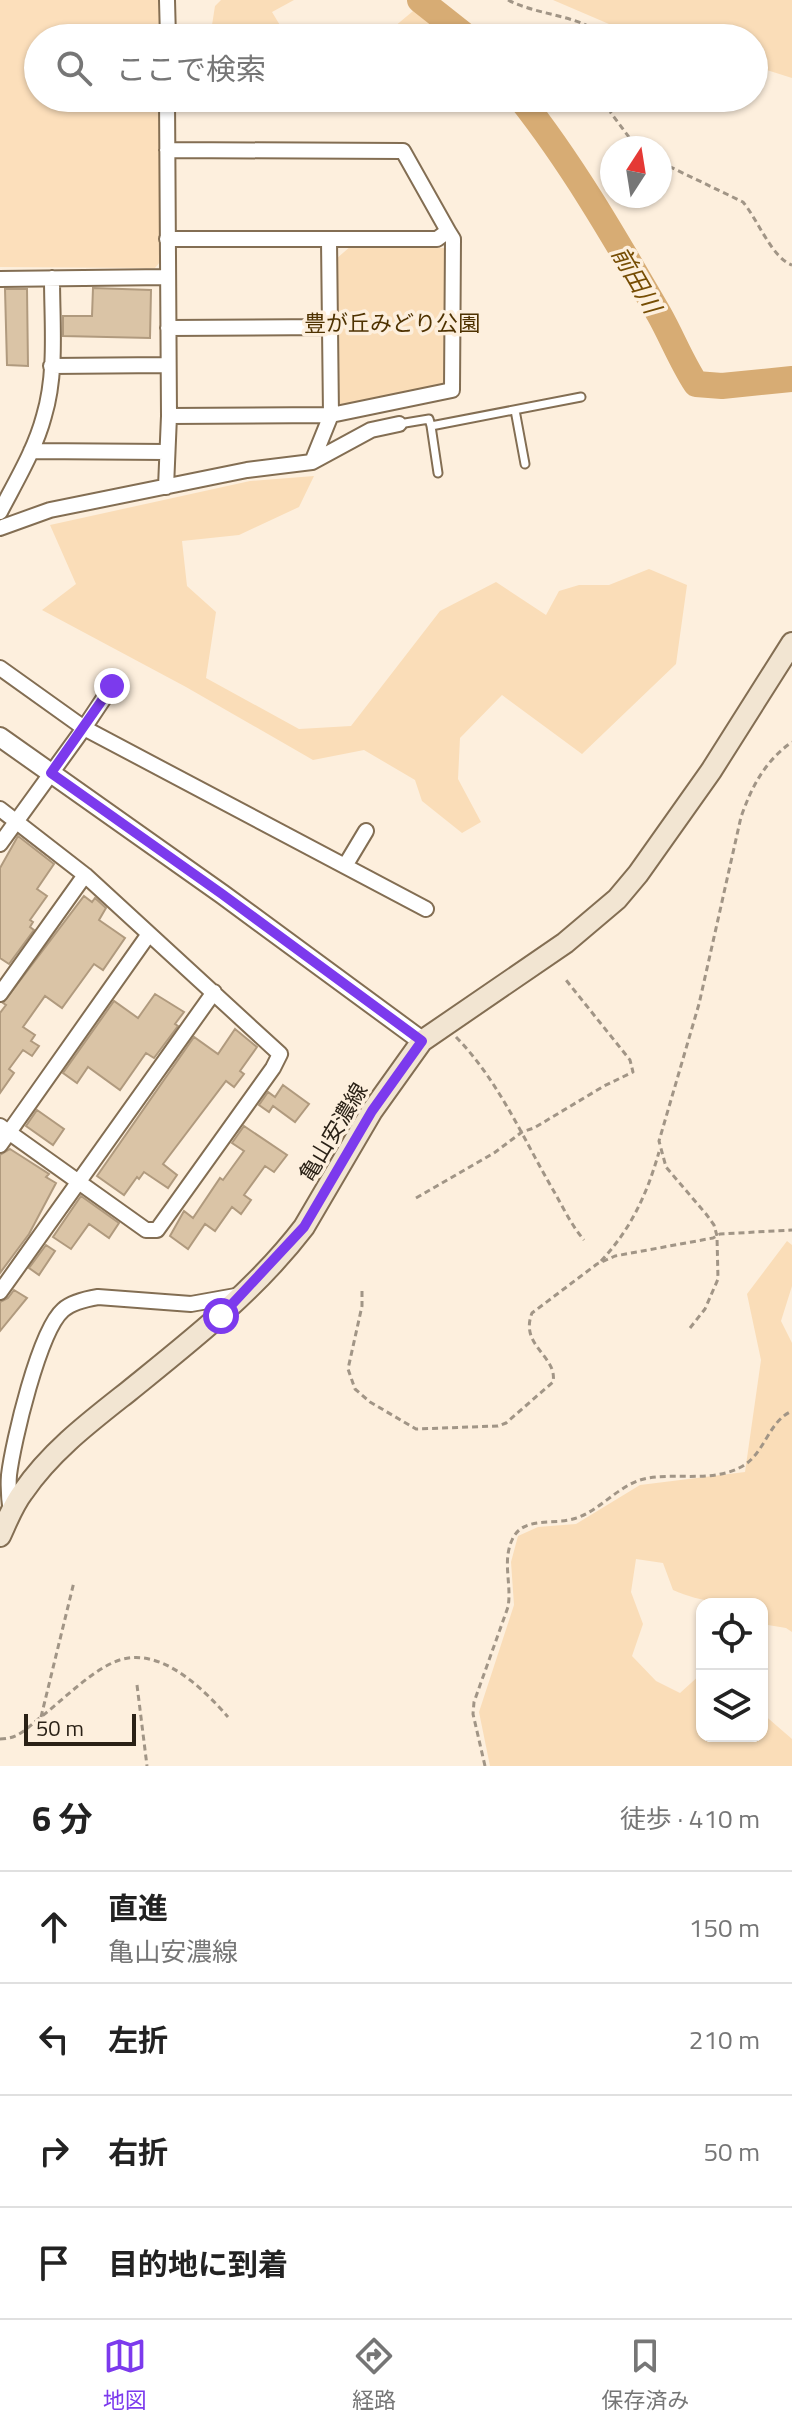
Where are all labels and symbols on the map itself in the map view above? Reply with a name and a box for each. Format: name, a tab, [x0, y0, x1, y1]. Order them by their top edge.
north arrow	[600, 136, 672, 208]
water label: 前田川	[603, 239, 672, 322]
park label: 豊が丘みどり公園	[304, 306, 480, 340]
route end	[94, 668, 130, 704]
street label: 亀山安濃線	[290, 1076, 376, 1188]
route start	[203, 1298, 239, 1334]
scale bar	[24, 1710, 136, 1746]

